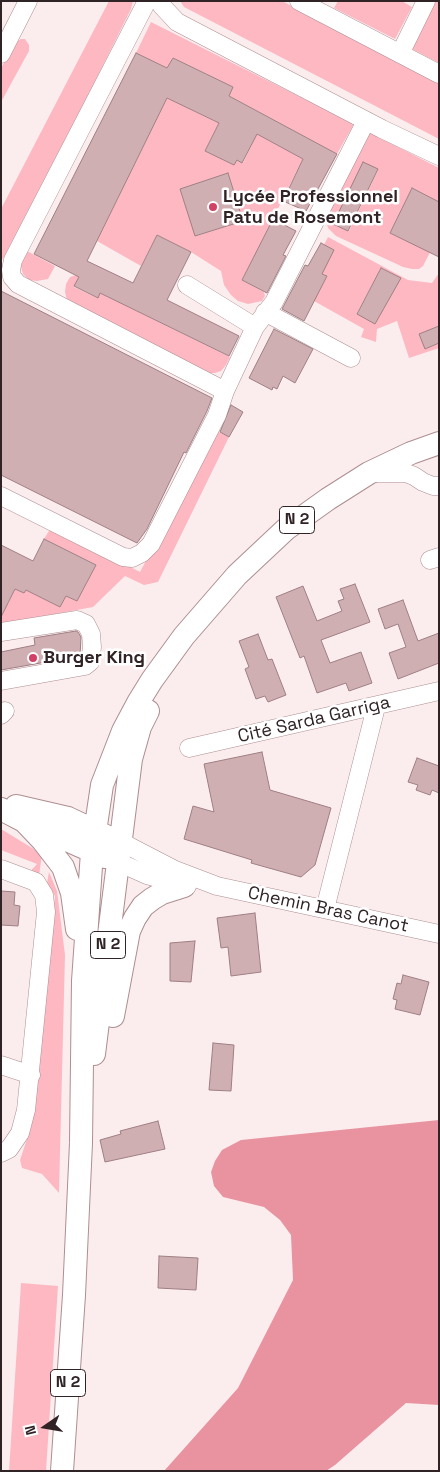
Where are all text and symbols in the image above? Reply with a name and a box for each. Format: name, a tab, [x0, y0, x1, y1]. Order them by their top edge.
place label: Lycée Professionnel Patu de Rosemont	[223, 186, 398, 228]
marker: Lycée Professionnel Patu de Rosemont	[207, 201, 219, 213]
road number: N 2	[280, 506, 314, 534]
place label: Burger King	[43, 647, 145, 669]
marker: Burger King	[27, 652, 39, 664]
street label: Cité Sarda Garriga	[236, 692, 392, 748]
street label: Chemin Bras Canot	[246, 882, 410, 938]
road number: N 2	[90, 932, 126, 958]
road number: N 2	[50, 1370, 86, 1396]
north arrow	[20, 1402, 70, 1452]
text: N	[21, 1424, 40, 1437]

